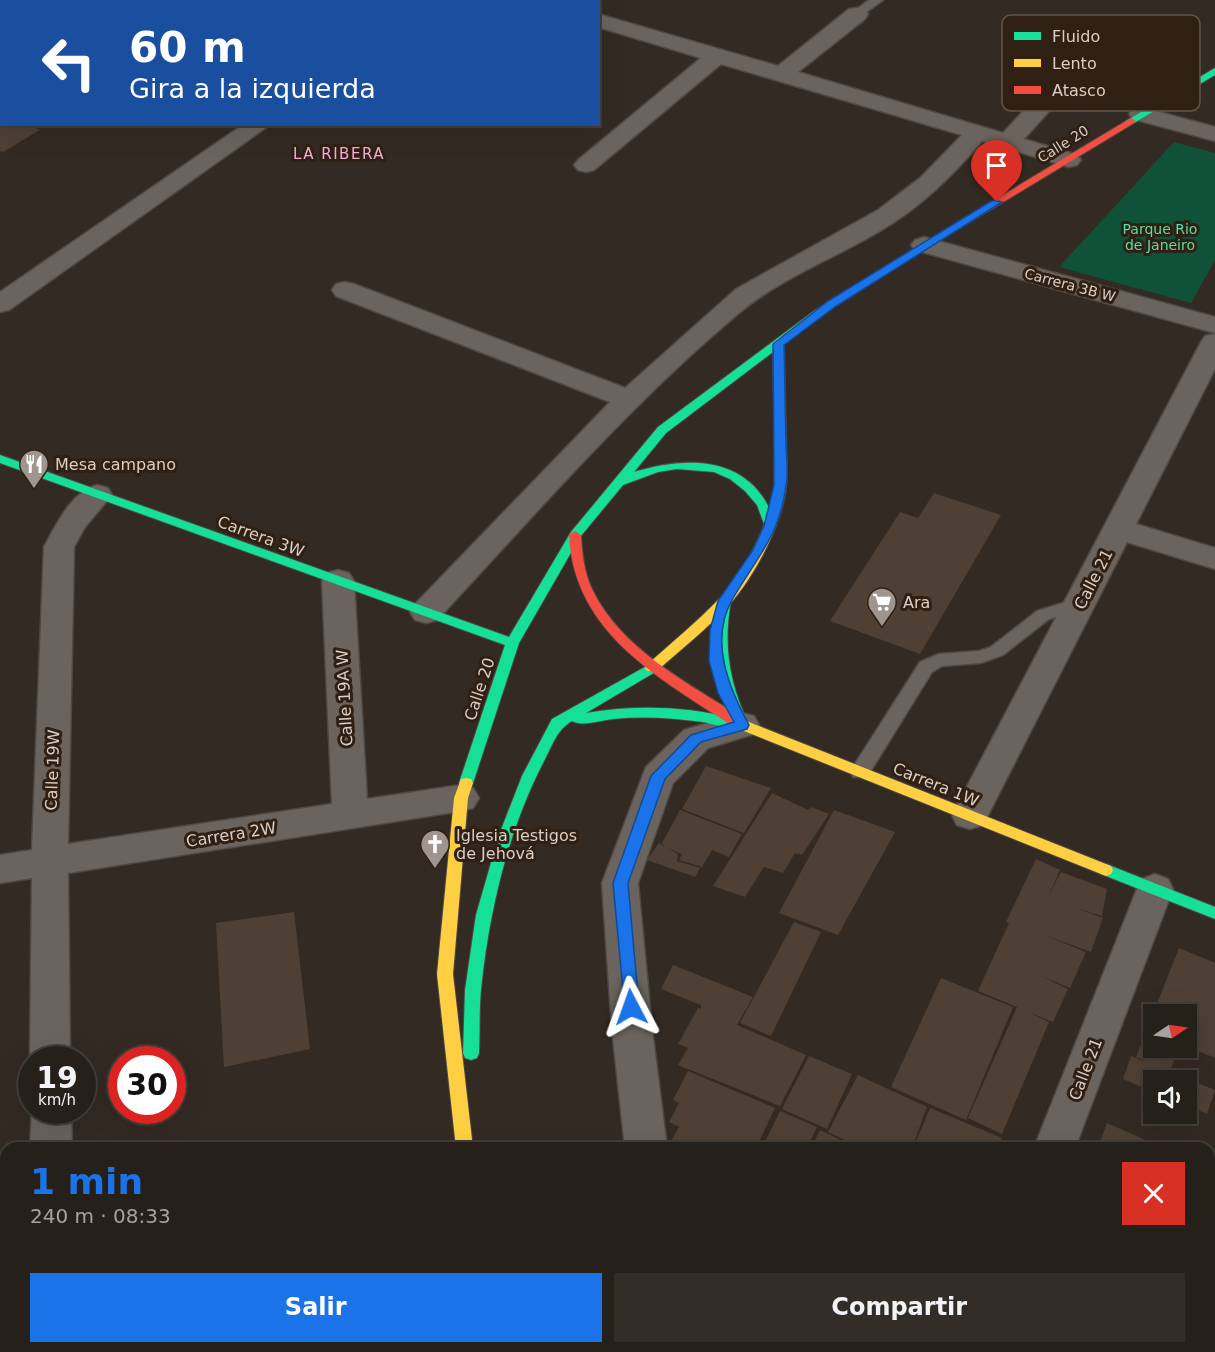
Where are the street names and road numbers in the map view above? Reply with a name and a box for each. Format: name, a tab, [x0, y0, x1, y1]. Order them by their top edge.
street label: Calle 20	[1035, 122, 1091, 166]
street label: Carrera 3B W	[1023, 265, 1117, 305]
street label: Carrera 3W	[215, 512, 307, 561]
street label: Calle 21	[1070, 546, 1117, 613]
street label: Calle 19A W	[332, 649, 357, 747]
street label: Calle 20	[460, 655, 499, 723]
street label: Calle 19W	[42, 729, 63, 811]
street label: Carrera 1W	[890, 759, 982, 810]
street label: Carrera 2W	[185, 818, 278, 851]
street label: Calle 21	[1065, 1035, 1106, 1103]

